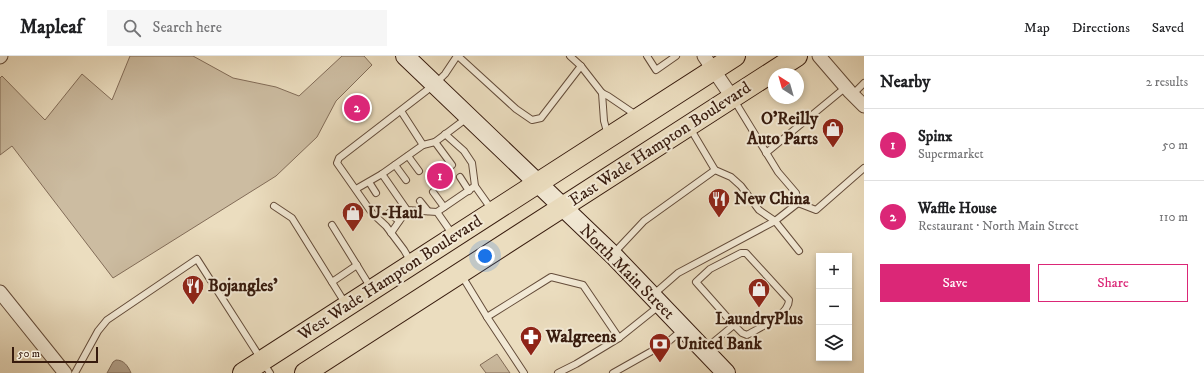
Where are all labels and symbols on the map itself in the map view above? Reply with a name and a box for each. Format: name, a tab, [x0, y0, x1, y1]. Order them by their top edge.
north arrow	[768, 68, 804, 104]
street label: East Wade Hampton Boulevard	[565, 77, 756, 211]
pin: 2	[344, 93, 370, 123]
place label: O'Reilly Auto Parts	[746, 108, 819, 150]
shop icon: O'Reilly Auto Parts	[820, 116, 846, 149]
pin: 1	[427, 161, 453, 191]
restaurant icon: New China	[706, 186, 732, 219]
place label: New China	[734, 188, 811, 210]
shop icon: U-Haul	[340, 200, 366, 233]
place label: U-Haul	[368, 202, 424, 224]
street label: West Wade Hampton Boulevard	[293, 210, 487, 346]
street label: North Main Street	[575, 220, 680, 325]
your location	[475, 246, 495, 266]
restaurant icon: Bojangles'	[180, 273, 206, 306]
place label: Bojangles'	[208, 275, 278, 297]
shop icon: LaundryPlus	[746, 276, 772, 309]
place label: LaundryPlus	[715, 308, 803, 330]
pharmacy icon: Walgreens	[518, 324, 544, 357]
place label: Walgreens	[545, 326, 616, 348]
bank icon: United Bank	[647, 331, 673, 364]
place label: United Bank	[676, 333, 762, 355]
scale bar	[12, 345, 98, 364]

